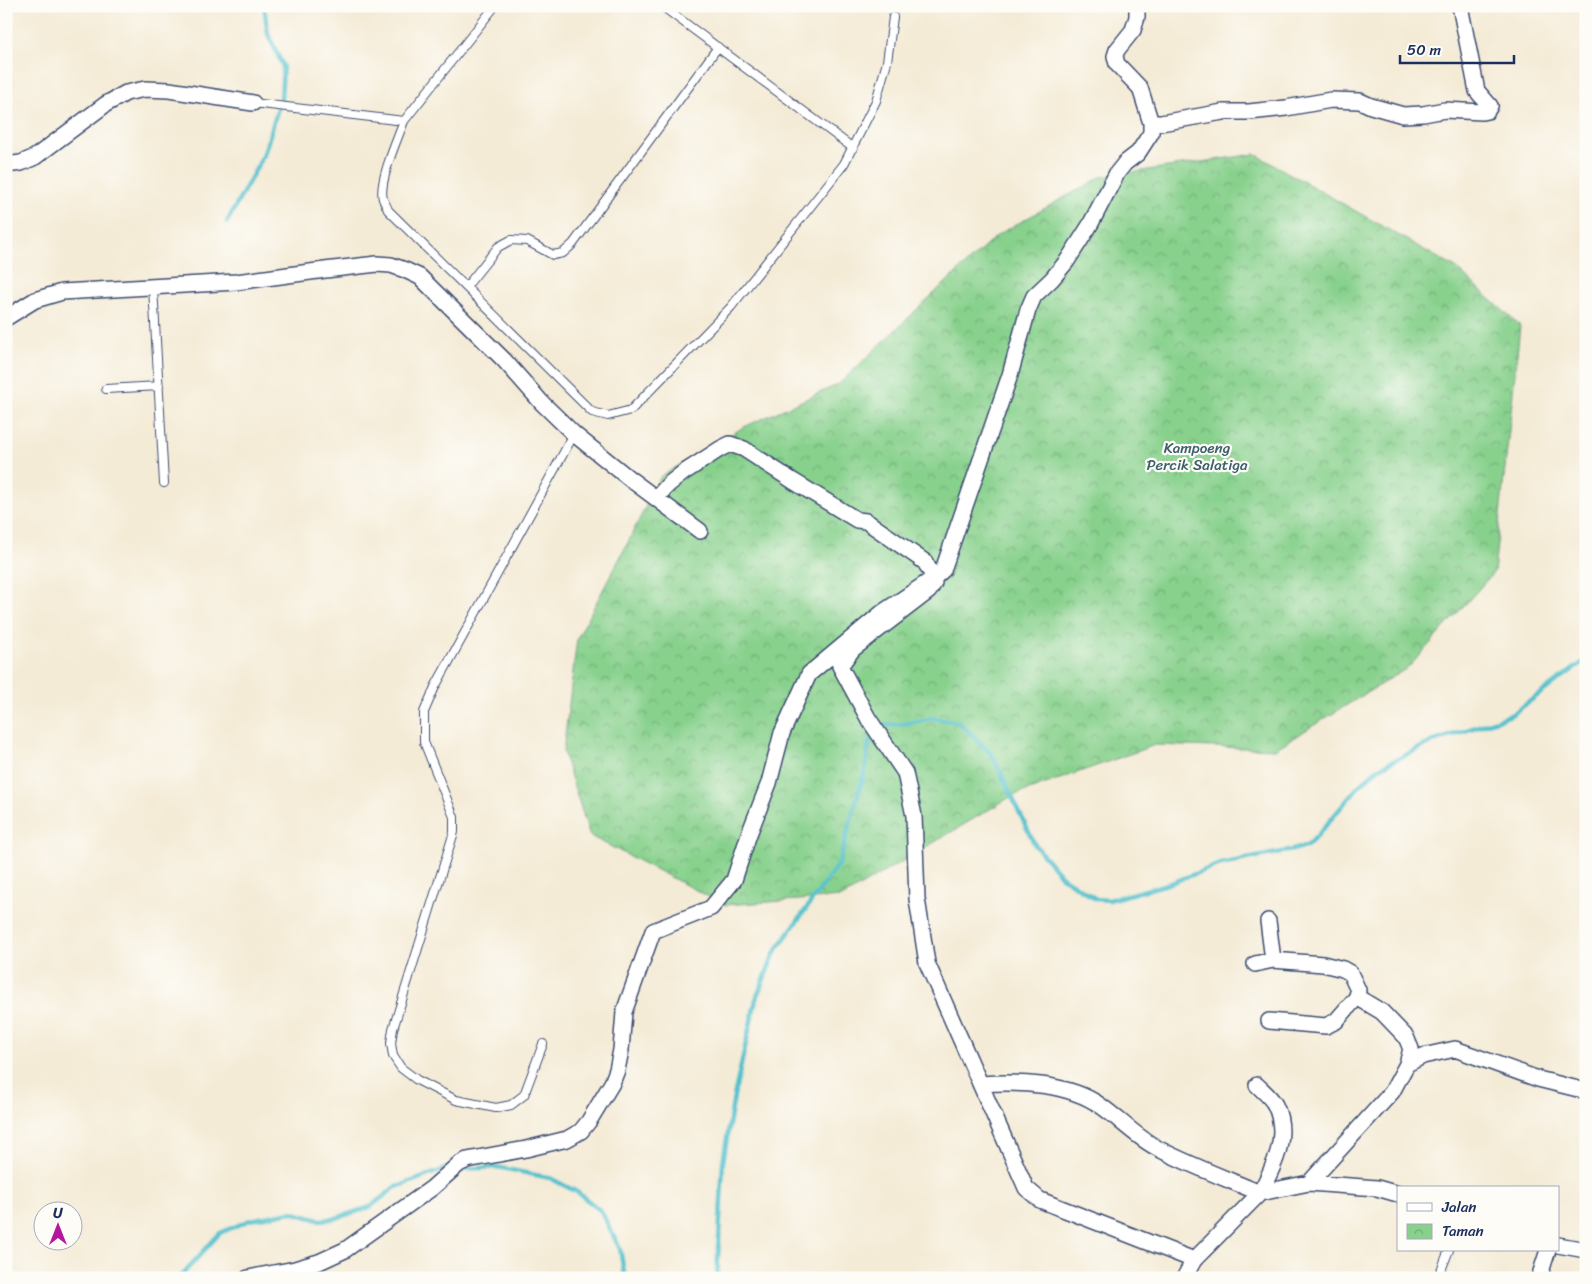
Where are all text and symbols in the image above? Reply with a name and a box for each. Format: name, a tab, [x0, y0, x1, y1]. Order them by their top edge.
scale bar	[1400, 32, 1513, 64]
text: 50 m	[1407, 37, 1442, 63]
park label: Kampoeng Percik Salatiga	[1146, 435, 1248, 478]
legend	[1397, 1186, 1560, 1252]
text: Jalan	[1441, 1194, 1476, 1220]
text: U	[53, 1201, 63, 1226]
north arrow	[32, 1202, 82, 1252]
text: Taman	[1442, 1218, 1484, 1244]

